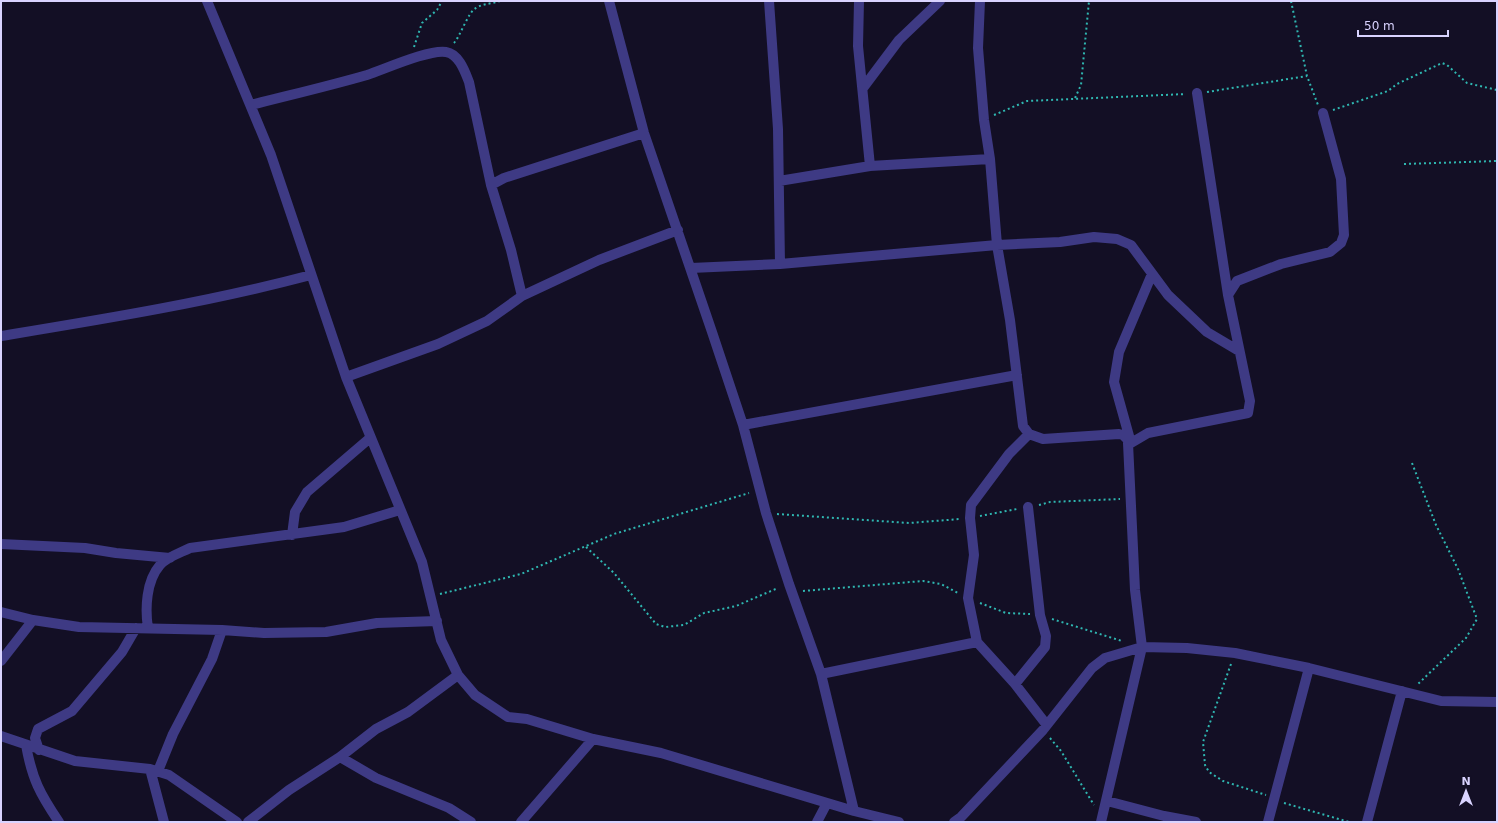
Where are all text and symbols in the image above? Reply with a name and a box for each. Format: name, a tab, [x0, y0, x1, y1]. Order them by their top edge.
scale bar	[1358, 12, 1448, 38]
text: 50 m	[1364, 19, 1395, 33]
north arrow	[1446, 771, 1486, 811]
text: N	[1461, 775, 1471, 788]

